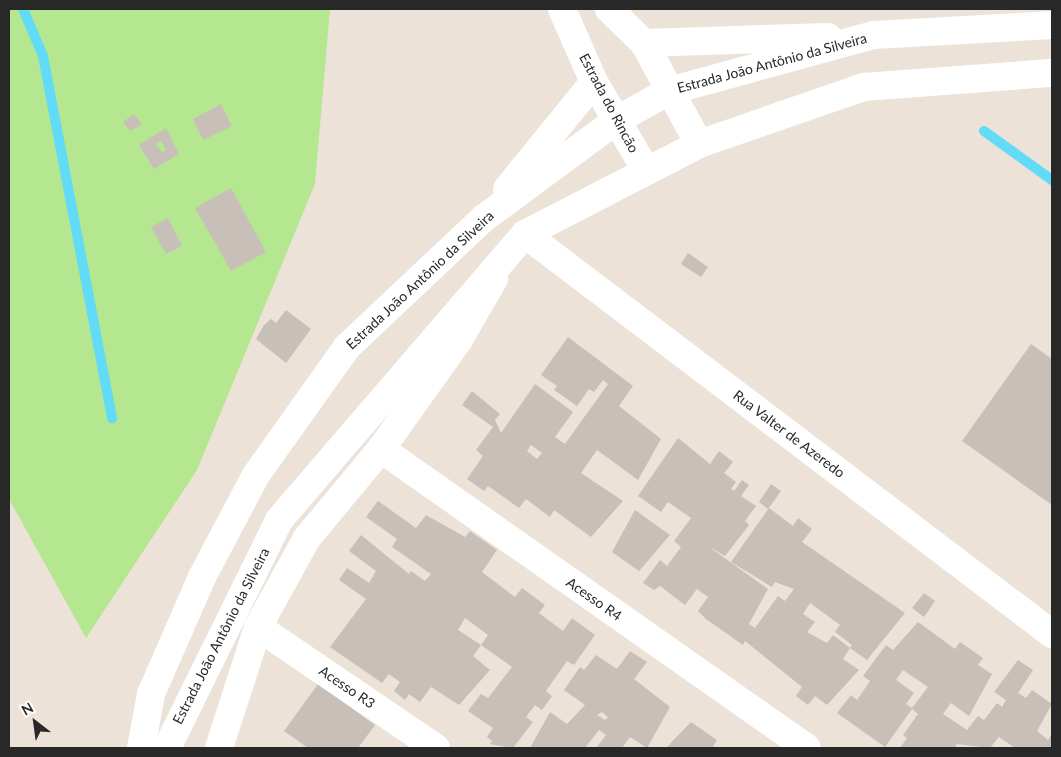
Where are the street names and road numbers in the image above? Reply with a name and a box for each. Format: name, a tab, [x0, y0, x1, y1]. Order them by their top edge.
street label: Estrada João Antônio da Silveira	[675, 29, 869, 97]
street label: Estrada do Rincão	[576, 50, 642, 156]
street label: Estrada João Antônio da Silveira	[342, 207, 498, 353]
street label: Rua Valter de Azeredo	[729, 386, 849, 482]
street label: Estrada João Antônio da Silveira	[169, 545, 273, 727]
street label: Acesso R4	[563, 574, 625, 624]
street label: Acesso R3	[316, 662, 378, 712]

